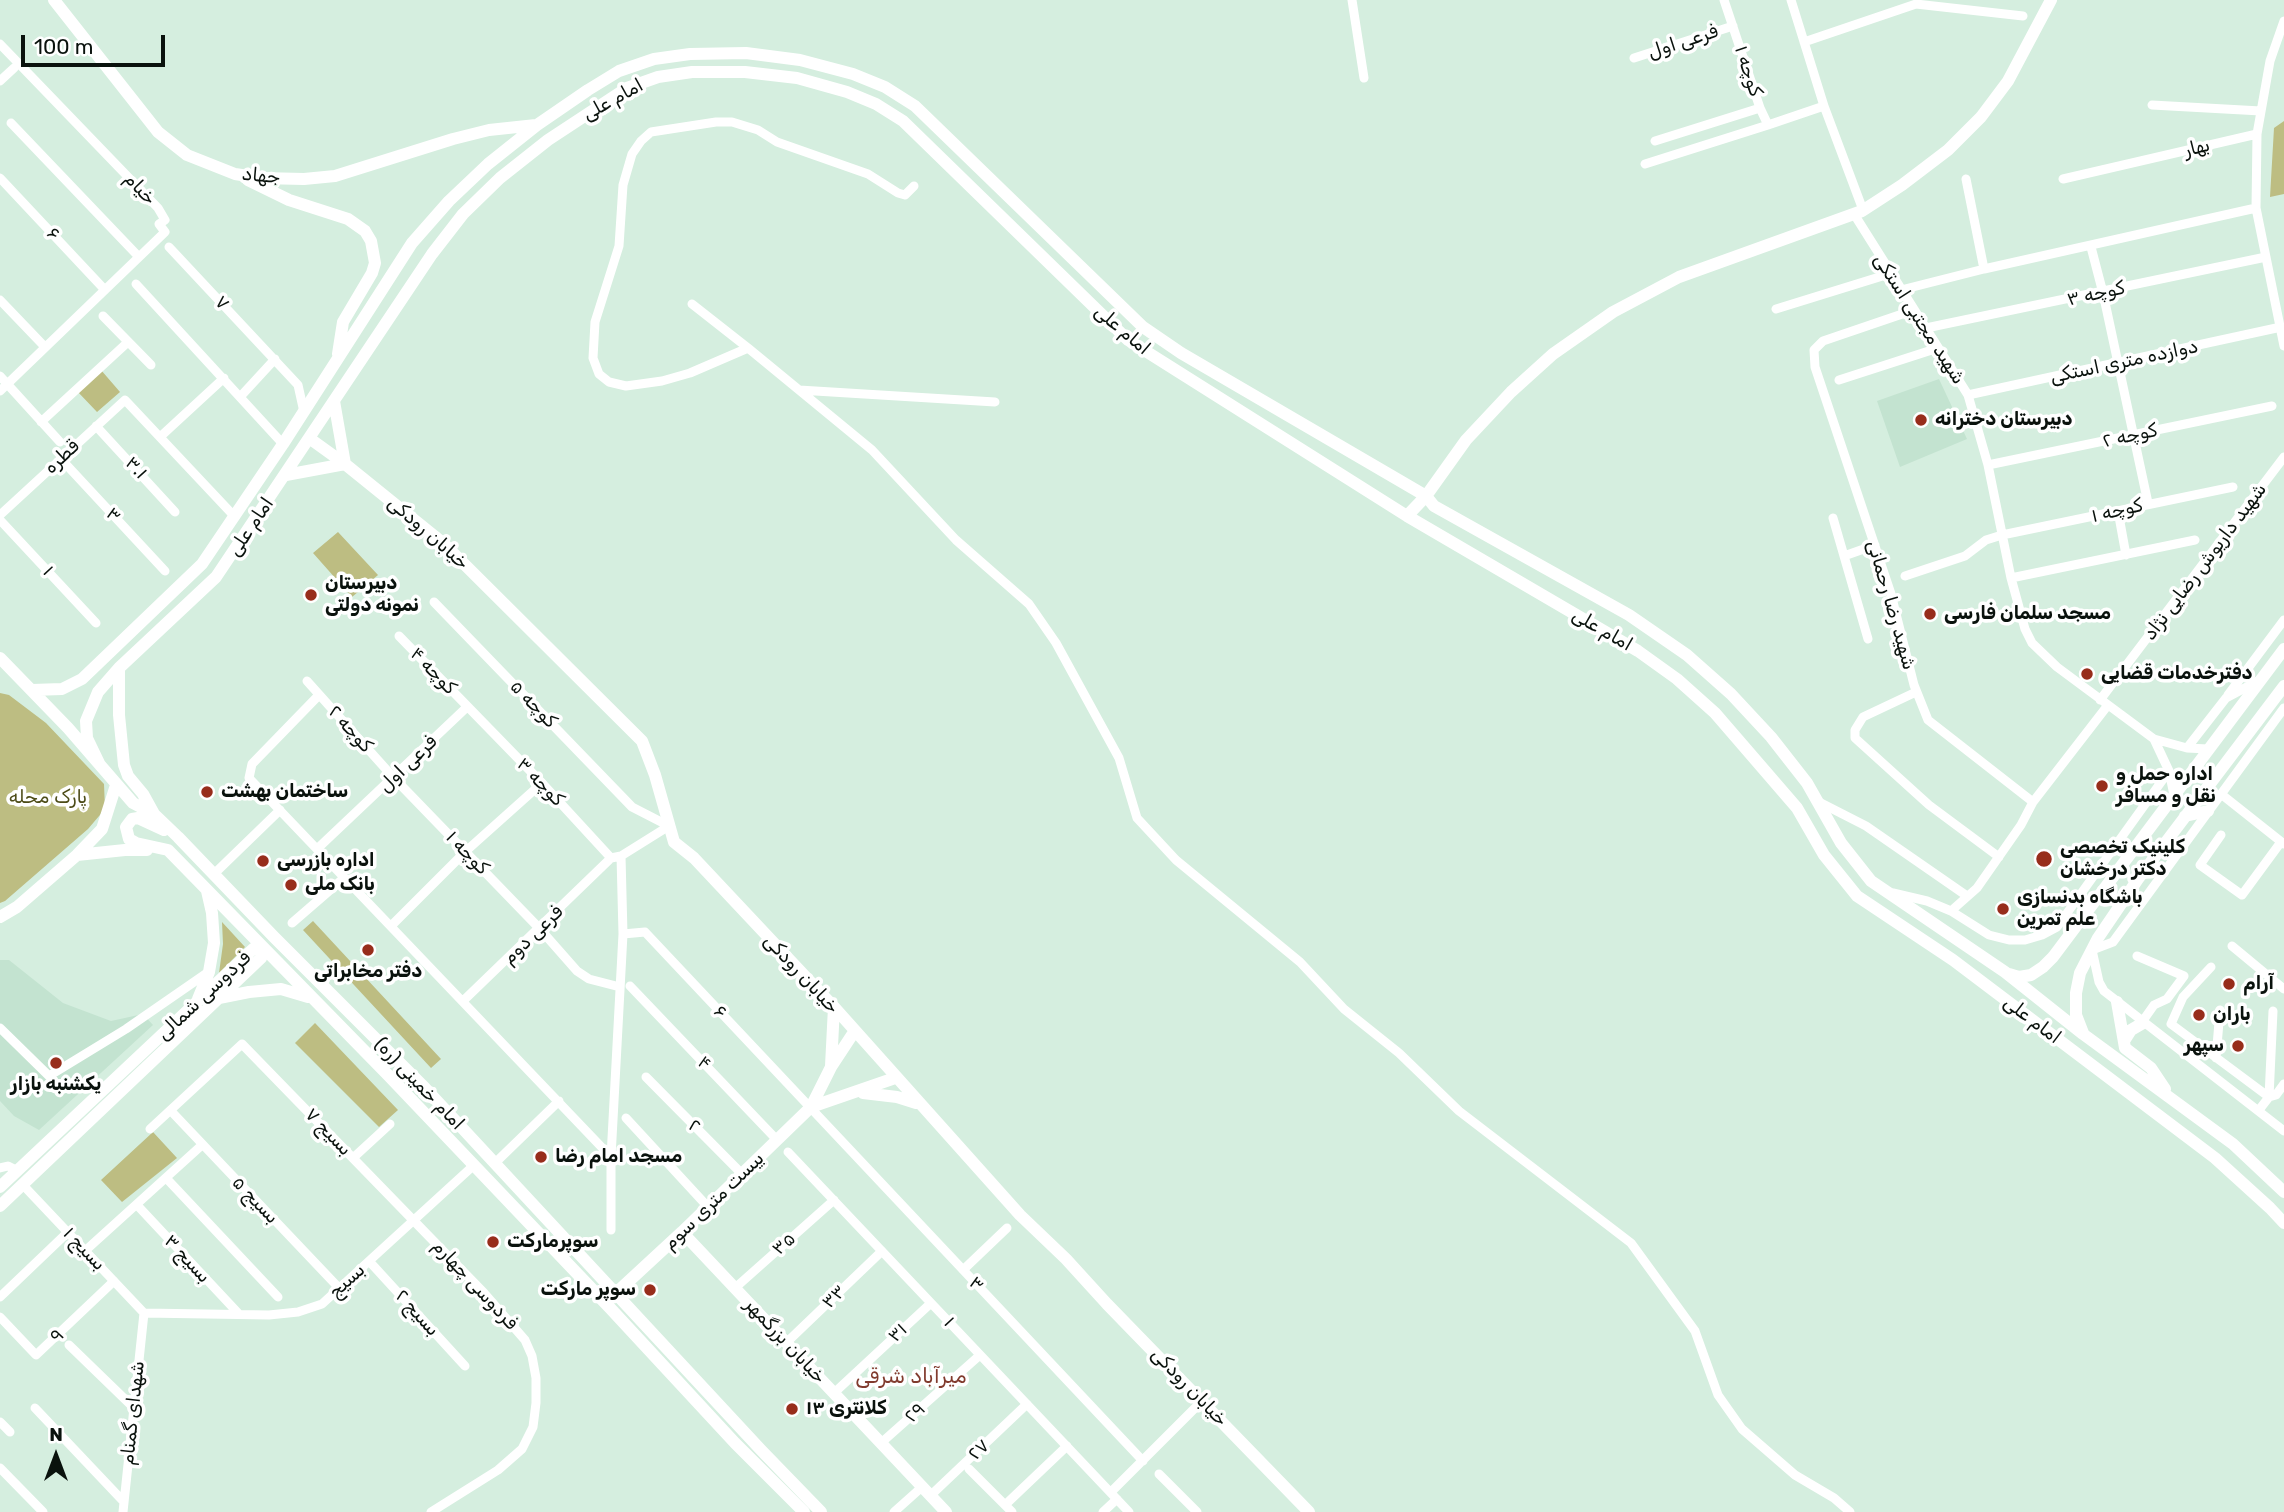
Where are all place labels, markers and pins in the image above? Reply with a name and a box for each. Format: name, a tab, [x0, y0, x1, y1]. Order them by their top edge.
place label: دبیرستان دخترانه	[1935, 409, 2073, 431]
marker: دبیرستان دخترانه	[1913, 412, 1929, 428]
place label: دبیرستان نمونه دولتی	[325, 573, 419, 617]
marker: دبیرستان نمونه دولتی	[303, 587, 319, 603]
place label: مسجد سلمان فارسی	[1944, 603, 2111, 625]
marker: مسجد سلمان فارسی	[1922, 606, 1938, 622]
place label: دفترخدمات قضایی	[2101, 663, 2252, 685]
marker: دفترخدمات قضایی	[2079, 666, 2095, 682]
place label: اداره حمل و نقل و مسافر	[2116, 764, 2216, 808]
marker: اداره حمل و نقل و مسافر	[2094, 778, 2110, 794]
place label: ساختمان بهشت	[221, 781, 348, 803]
marker: ساختمان بهشت	[199, 784, 215, 800]
place label: کلینیک تخصصی دکتر درخشان	[2060, 837, 2185, 881]
marker: کلینیک تخصصی دکتر درخشان	[2034, 849, 2054, 869]
place label: اداره بازرسی	[277, 850, 375, 872]
marker: اداره بازرسی	[255, 853, 271, 869]
place label: بانک ملی	[305, 874, 375, 896]
marker: بانک ملی	[283, 877, 299, 893]
place label: باشگاه بدنسازی علم تمرین	[2017, 887, 2143, 931]
marker: باشگاه بدنسازی علم تمرین	[1995, 901, 2011, 917]
marker: دفتر مخابراتی	[360, 942, 376, 958]
place label: دفتر مخابراتی	[314, 961, 422, 983]
place label: آرام	[2243, 973, 2274, 995]
marker: آرام	[2221, 976, 2237, 992]
place label: باران	[2213, 1004, 2251, 1026]
marker: باران	[2191, 1007, 2207, 1023]
place label: سپهر	[2184, 1035, 2224, 1057]
marker: سپهر	[2230, 1038, 2246, 1054]
marker: یکشنبه بازار	[48, 1055, 64, 1071]
place label: یکشنبه بازار	[11, 1074, 101, 1096]
place label: مسجد امام رضا	[555, 1146, 682, 1168]
marker: مسجد امام رضا	[533, 1149, 549, 1165]
place label: سوپرمارکت	[507, 1231, 598, 1253]
marker: سوپرمارکت	[485, 1234, 501, 1250]
place label: سوپر مارکت	[541, 1279, 636, 1301]
marker: سوپر مارکت	[642, 1282, 658, 1298]
place label: کلانتری ۱۳	[806, 1398, 887, 1420]
marker: کلانتری ۱۳	[784, 1401, 800, 1417]

